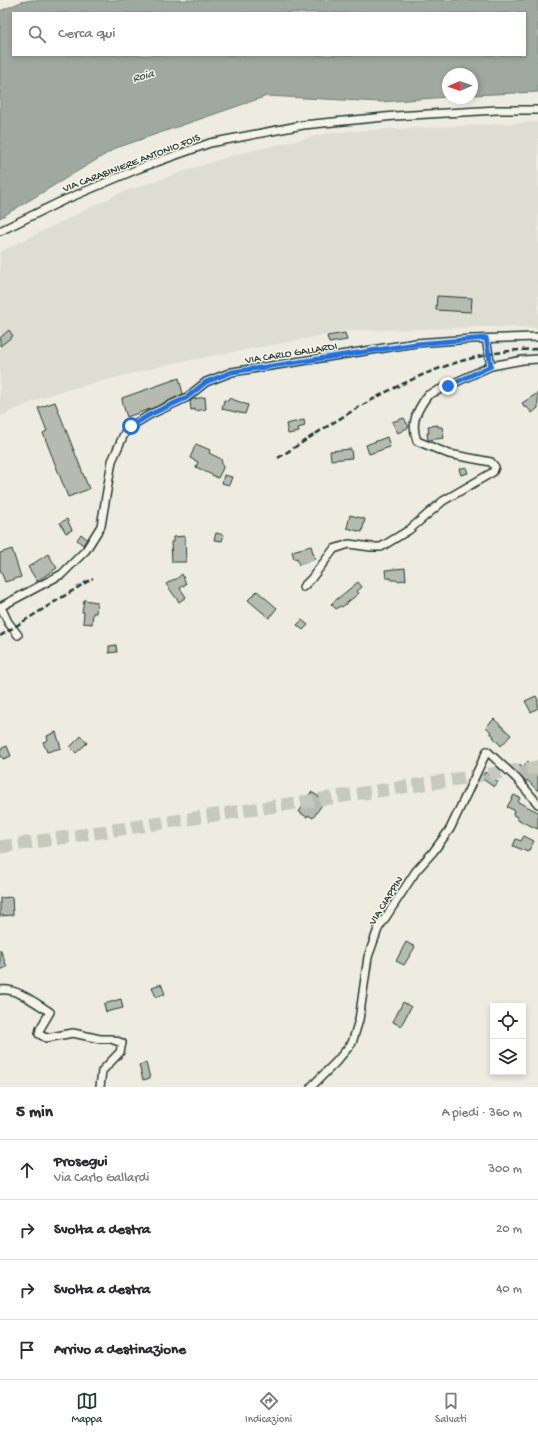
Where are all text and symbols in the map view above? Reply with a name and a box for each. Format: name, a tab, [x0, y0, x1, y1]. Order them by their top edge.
search box	[12, 12, 526, 56]
icon: search	[26, 23, 48, 45]
text: Cerca qui	[58, 25, 115, 43]
water label: Roia	[131, 67, 157, 87]
north arrow	[442, 68, 478, 104]
street label: VIA CARABINIERE ANTONIO FOIS	[60, 132, 203, 196]
street label: VIA CARLO GALLARDI	[244, 341, 338, 367]
route end	[439, 377, 457, 395]
route start	[122, 417, 140, 435]
street label: VIA CIAPPIN	[367, 875, 406, 928]
map controls	[490, 1003, 526, 1075]
button: locate	[490, 1003, 526, 1039]
button: layers	[490, 1039, 526, 1075]
text: 5 min	[16, 1103, 53, 1123]
text: A piedi · 360 m	[442, 1106, 522, 1121]
text: Prosegui	[54, 1153, 107, 1171]
icon: ahead	[16, 1159, 38, 1181]
text: 300 m	[488, 1162, 522, 1177]
text: Via Carlo Gallardi	[54, 1171, 149, 1186]
icon: right	[16, 1219, 38, 1241]
text: Svolta a destra	[54, 1221, 150, 1239]
text: 20 m	[496, 1222, 522, 1237]
icon: right	[16, 1279, 38, 1301]
text: Svolta a destra	[54, 1281, 150, 1299]
text: 40 m	[496, 1282, 522, 1297]
icon: arrive	[16, 1339, 38, 1361]
text: Arrivo a destinazione	[54, 1341, 186, 1359]
tab: Mappa	[71, 1390, 102, 1426]
tab: Indicazioni	[245, 1390, 292, 1426]
tab: Salvati	[435, 1390, 467, 1426]

